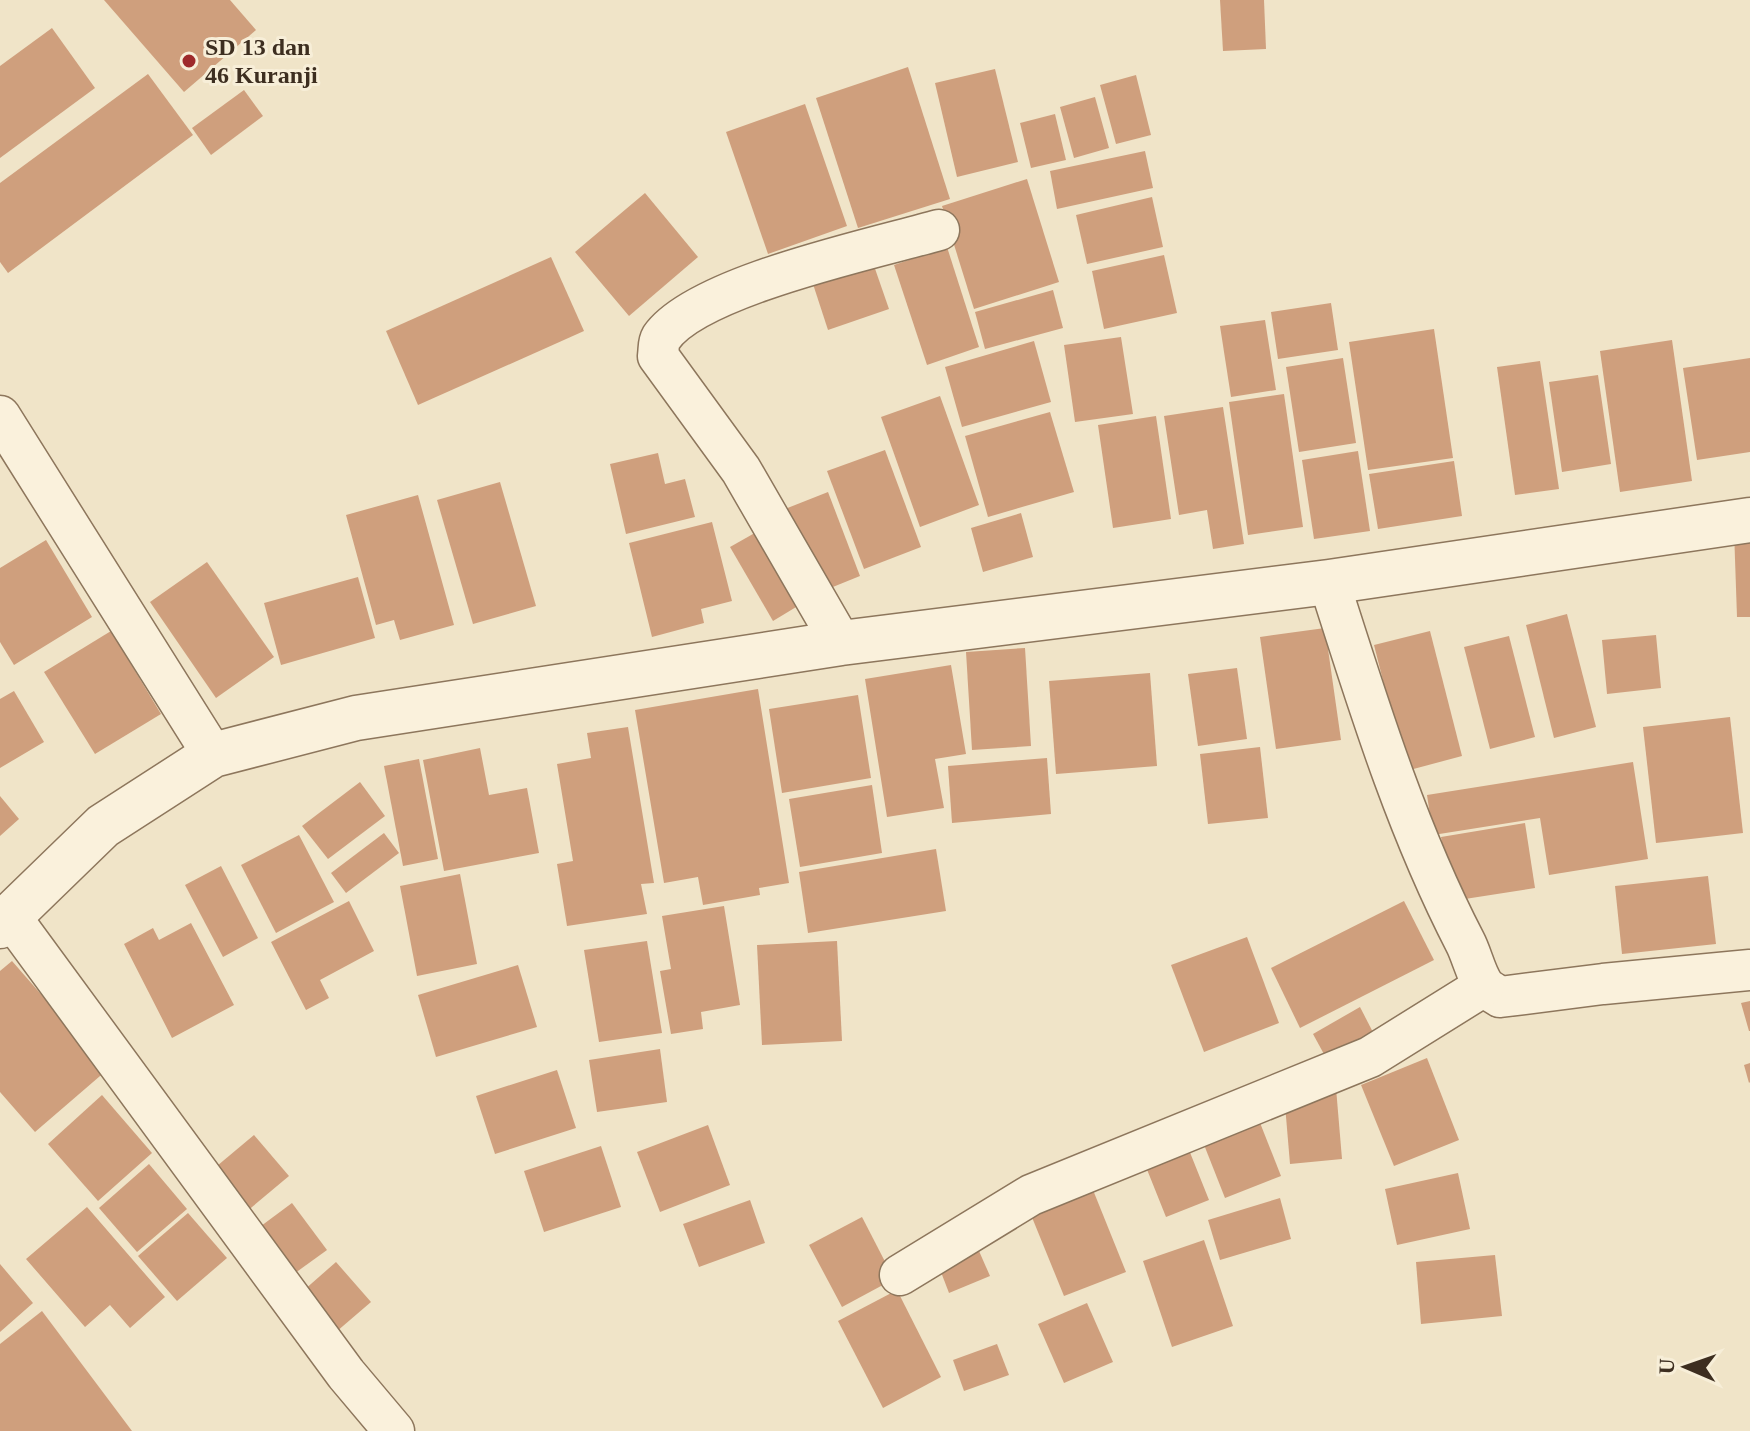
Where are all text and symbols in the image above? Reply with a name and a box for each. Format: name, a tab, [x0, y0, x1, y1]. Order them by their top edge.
place label: SD 13 dan 46 Kuranji	[205, 34, 318, 88]
marker: SD 13 dan 46 Kuranji	[180, 52, 198, 70]
north arrow	[1646, 1327, 1726, 1407]
text: U	[1654, 1358, 1679, 1375]

